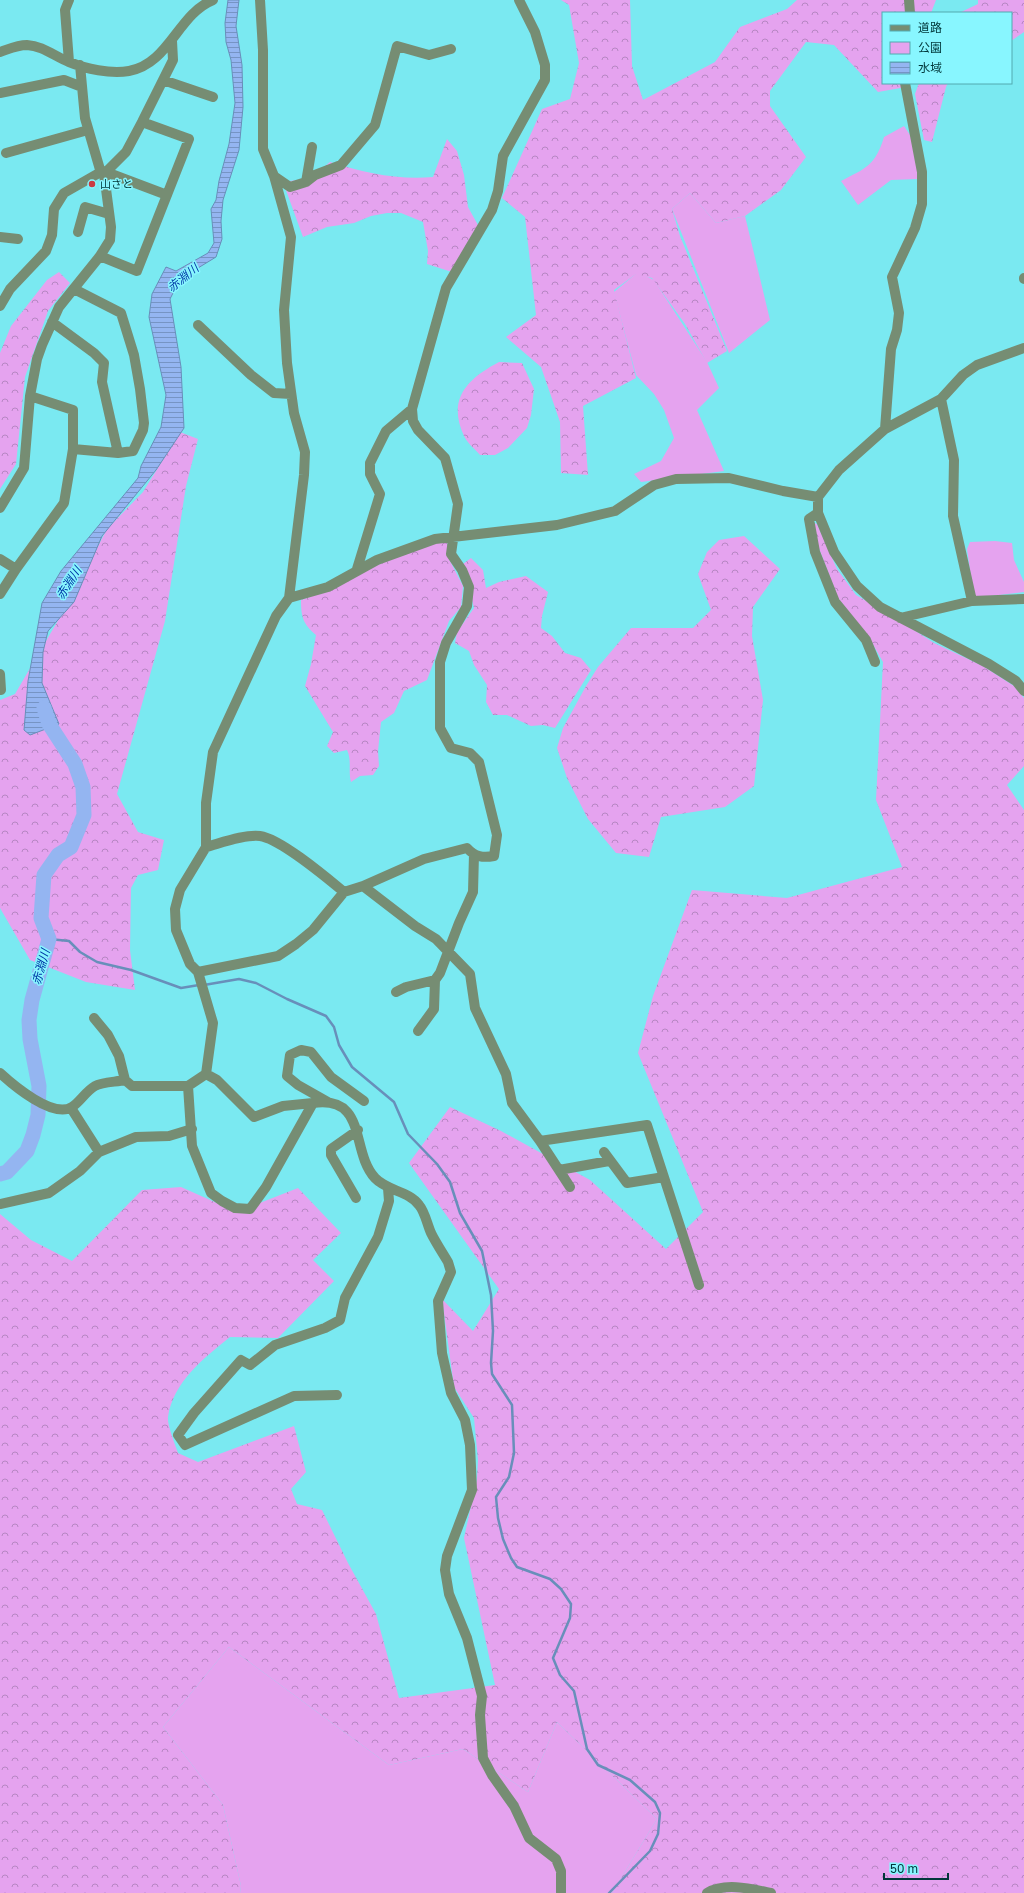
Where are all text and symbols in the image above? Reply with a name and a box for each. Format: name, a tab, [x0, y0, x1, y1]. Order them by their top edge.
legend	[882, 12, 1012, 84]
text: 道路	[918, 20, 942, 35]
text: 公園	[918, 40, 942, 55]
text: 水域	[918, 60, 942, 75]
place label: 山さと	[100, 177, 133, 190]
marker: 山さと	[87, 179, 97, 189]
water label: 赤淵川	[164, 259, 203, 295]
water label: 赤淵川	[52, 562, 86, 602]
water label: 赤淵川	[28, 946, 53, 986]
scale bar	[884, 1855, 948, 1881]
text: 50 m	[890, 1861, 918, 1876]

